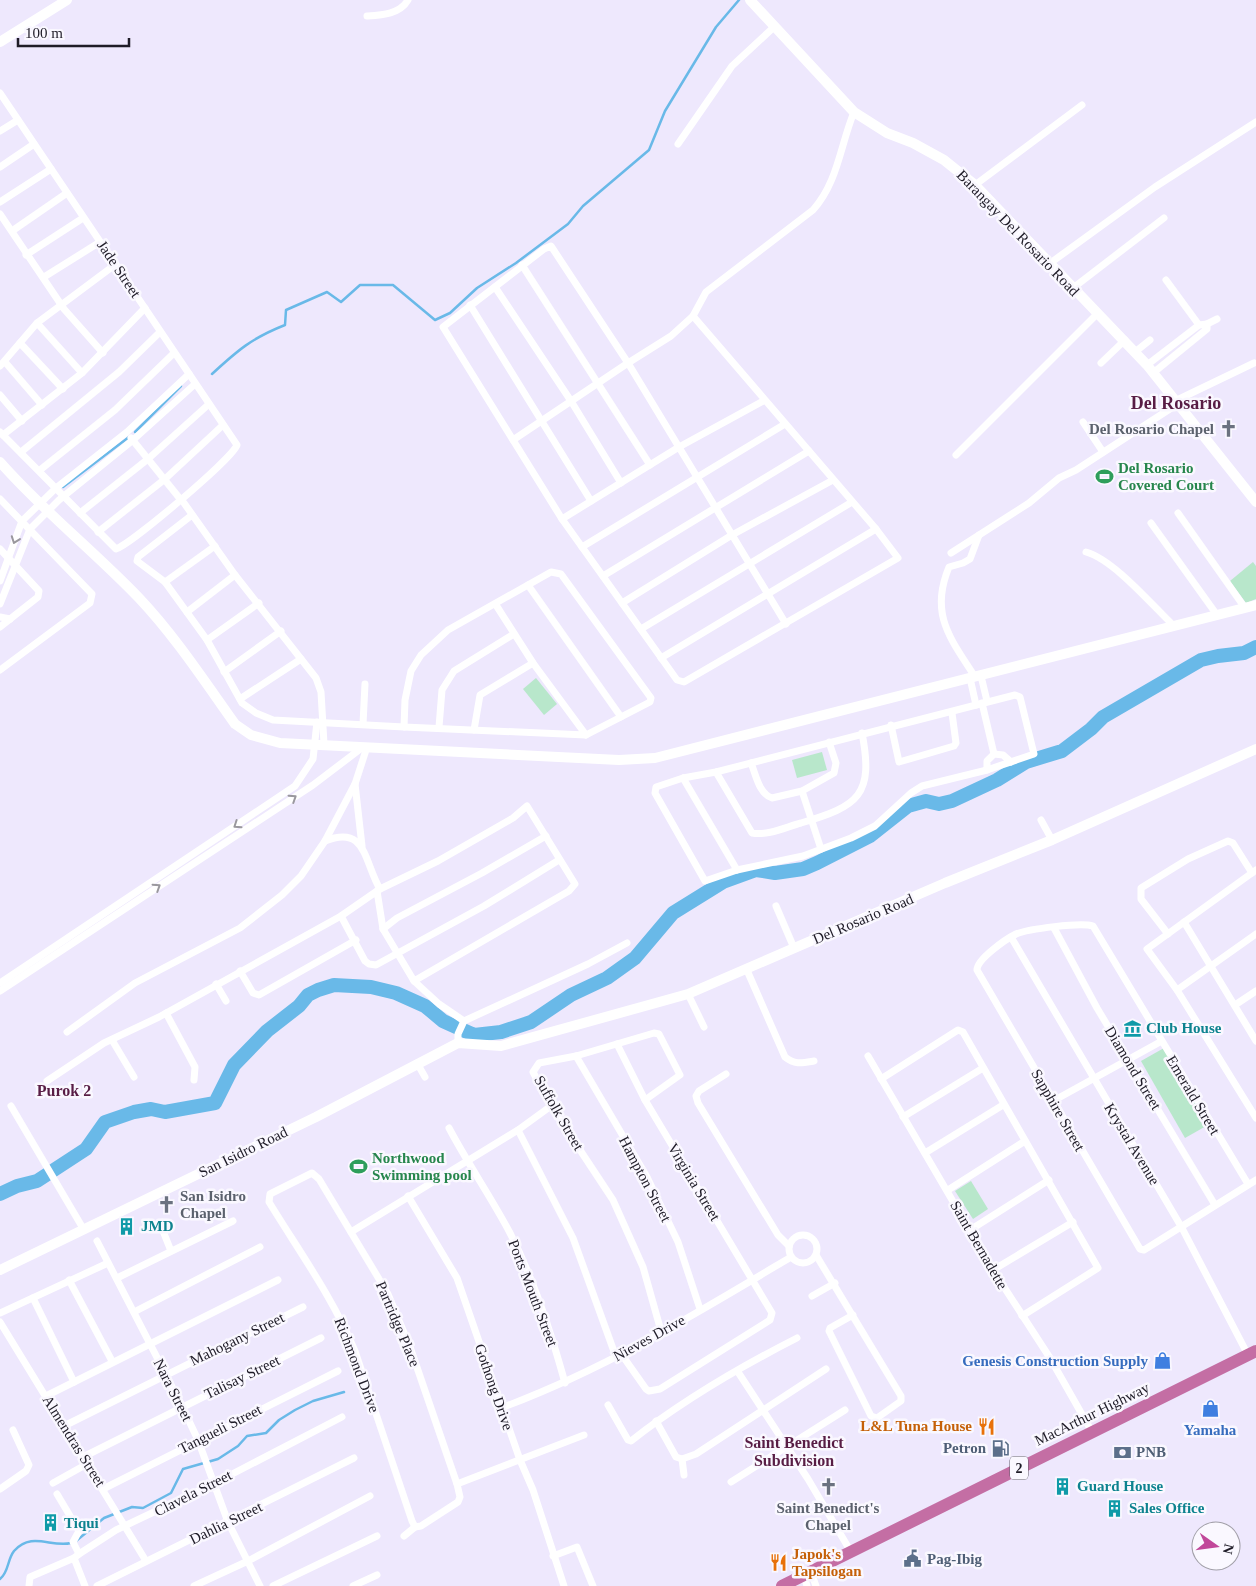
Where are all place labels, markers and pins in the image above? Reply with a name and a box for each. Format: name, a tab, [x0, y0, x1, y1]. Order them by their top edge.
church icon: Del Rosario Chapel	[1218, 419, 1238, 439]
place label: Del Rosario Chapel	[1089, 421, 1214, 437]
place label: Del Rosario Covered Court	[1118, 460, 1214, 493]
sports icon: Del Rosario Covered Court	[1094, 467, 1114, 487]
museum icon: Club House	[1122, 1018, 1142, 1038]
place label: Club House	[1146, 1020, 1222, 1036]
place label: Northwood Swimming pool	[372, 1150, 472, 1183]
sports icon: Northwood Swimming pool	[348, 1157, 368, 1177]
place label: San Isidro Chapel	[180, 1188, 246, 1221]
church icon: San Isidro Chapel	[156, 1195, 176, 1215]
building icon: JMD	[117, 1216, 137, 1236]
place label: JMD	[141, 1218, 174, 1234]
shop icon: Genesis Construction Supply	[1152, 1351, 1172, 1371]
place label: Genesis Construction Supply	[962, 1353, 1148, 1369]
shop icon: Yamaha	[1200, 1399, 1220, 1419]
restaurant icon: L&L Tuna House	[976, 1416, 996, 1436]
place label: L&L Tuna House	[860, 1418, 972, 1434]
place label: Yamaha	[1184, 1422, 1237, 1438]
fuel station icon: Petron	[990, 1438, 1010, 1458]
place label: Petron	[943, 1440, 987, 1456]
bank icon: PNB	[1112, 1442, 1132, 1462]
place label: PNB	[1136, 1444, 1166, 1460]
building icon: Guard House	[1053, 1476, 1073, 1496]
church icon: Saint Benedict's Chapel	[818, 1477, 838, 1497]
place label: Guard House	[1077, 1478, 1164, 1494]
building icon: Sales Office	[1105, 1498, 1125, 1518]
place label: Saint Benedict's Chapel	[777, 1500, 880, 1533]
place label: Sales Office	[1129, 1500, 1205, 1516]
building icon: Tiqui	[40, 1513, 60, 1533]
place label: Tiqui	[64, 1515, 99, 1531]
place label: Japok's Tapsilogan	[792, 1546, 862, 1579]
public building icon: Pag-Ibig	[903, 1549, 923, 1569]
place label: Pag-Ibig	[927, 1551, 983, 1567]
restaurant icon: Japok's Tapsilogan	[768, 1553, 788, 1573]

